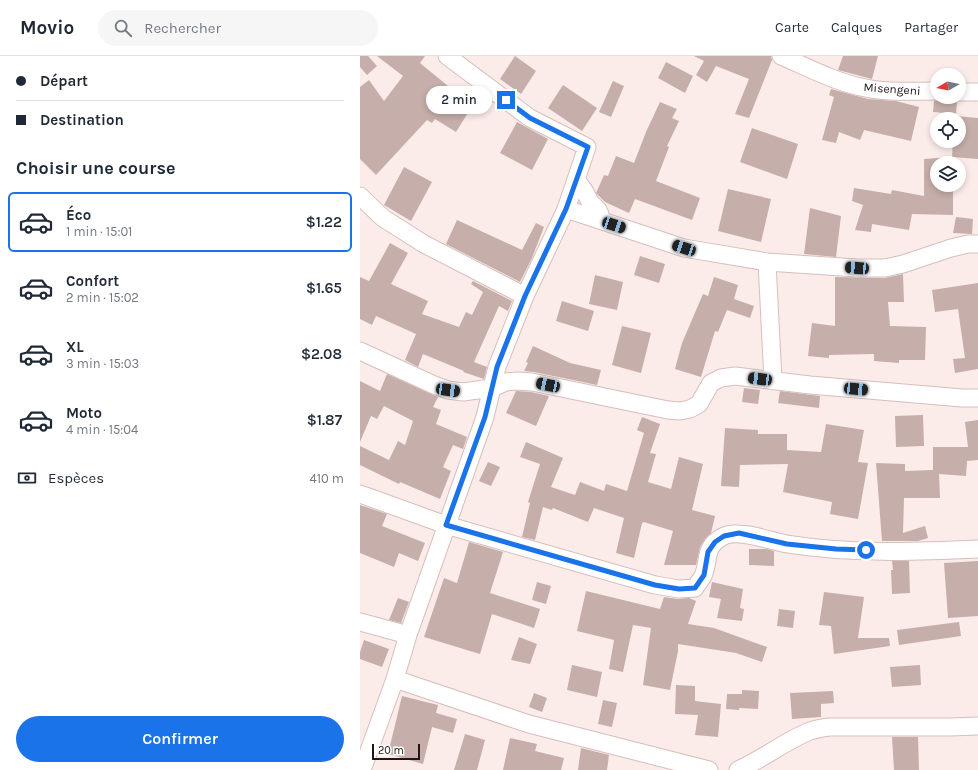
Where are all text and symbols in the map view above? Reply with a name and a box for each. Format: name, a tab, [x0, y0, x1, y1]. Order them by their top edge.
search box	[98, 10, 378, 46]
text: Movio	[20, 17, 74, 39]
icon: search	[112, 17, 134, 39]
text: Rechercher	[144, 19, 221, 37]
text: Carte	[775, 19, 809, 36]
text: Calques	[831, 19, 882, 36]
text: Partager	[904, 19, 958, 36]
north arrow	[930, 68, 966, 104]
map controls	[930, 68, 966, 192]
text: Départ	[40, 72, 88, 90]
street label: Misengeni	[863, 80, 921, 98]
callout: 2 min	[426, 86, 492, 114]
route end	[497, 91, 515, 109]
text: 2 min	[441, 92, 477, 107]
text: Destination	[40, 111, 124, 129]
button: locate	[930, 112, 966, 148]
button: layers	[930, 156, 966, 192]
text: Choisir une course	[16, 157, 175, 179]
icon: car	[18, 204, 54, 240]
text: Éco	[66, 206, 91, 224]
text: $1.22	[306, 213, 342, 231]
car	[601, 216, 627, 234]
text: 1 min · 15:01	[66, 224, 132, 239]
car	[671, 239, 697, 257]
car	[845, 261, 869, 275]
icon: car	[18, 270, 54, 306]
text: Confort	[66, 272, 119, 290]
text: $1.65	[306, 279, 342, 297]
text: 2 min · 15:02	[66, 290, 139, 305]
icon: car	[18, 336, 54, 372]
text: XL	[66, 338, 84, 356]
text: $2.08	[301, 345, 342, 363]
text: 3 min · 15:03	[66, 356, 139, 371]
car	[747, 372, 773, 386]
car	[535, 377, 561, 393]
car	[435, 382, 461, 398]
car	[844, 382, 868, 396]
icon: car	[18, 402, 54, 438]
text: Moto	[66, 404, 102, 422]
text: $1.87	[307, 411, 342, 429]
text: 4 min · 15:04	[66, 422, 138, 437]
icon: cash	[16, 467, 38, 489]
text: Espèces	[48, 469, 104, 487]
text: 410 m	[309, 471, 344, 486]
route start	[857, 541, 875, 559]
button: Confirmer	[16, 716, 344, 762]
scale bar	[372, 742, 420, 761]
text: 20 m	[378, 744, 404, 757]

